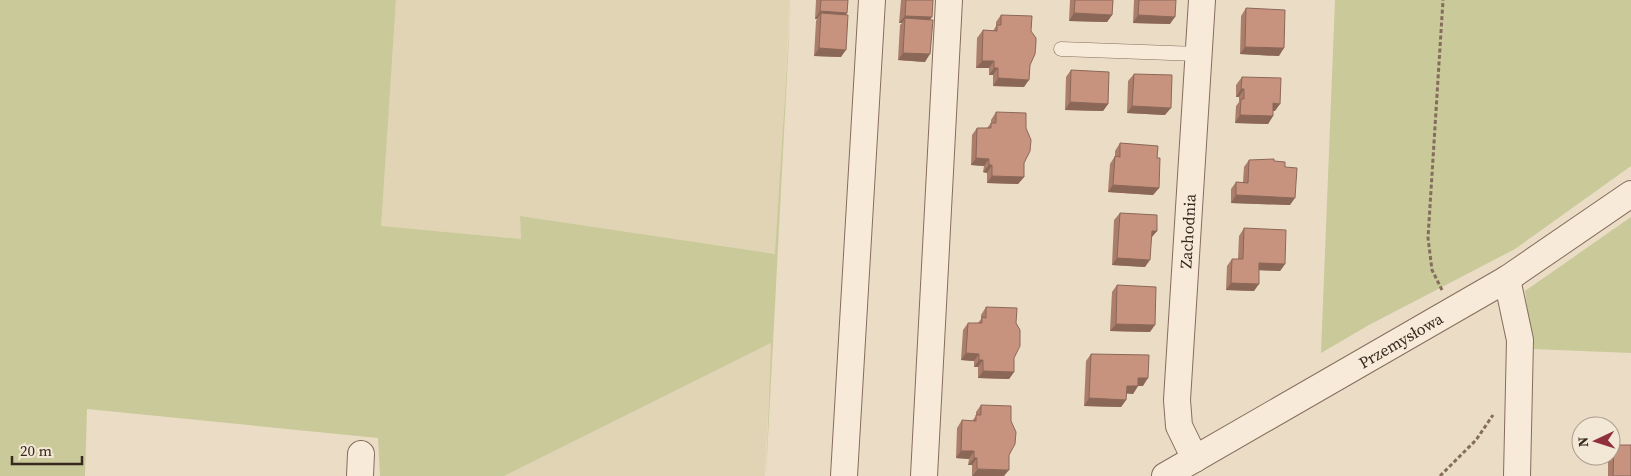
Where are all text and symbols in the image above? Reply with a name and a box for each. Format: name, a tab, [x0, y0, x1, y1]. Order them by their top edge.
street label: Zachodnia	[1174, 192, 1201, 269]
street label: Przemysłowa	[1354, 307, 1448, 373]
north arrow	[1571, 416, 1621, 466]
scale bar	[12, 434, 82, 466]
text: N	[1573, 436, 1593, 448]
text: 20 m	[20, 440, 52, 461]

